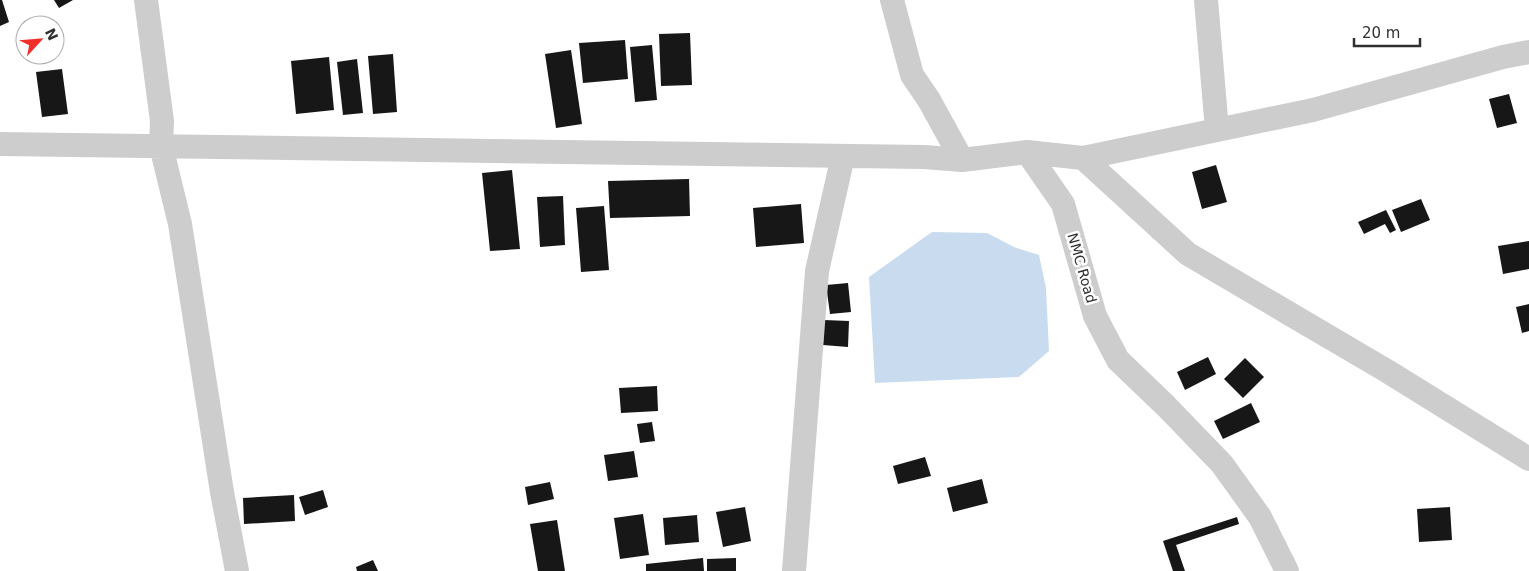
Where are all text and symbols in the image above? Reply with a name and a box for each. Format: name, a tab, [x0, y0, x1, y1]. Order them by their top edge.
north arrow	[15, 15, 65, 65]
scale bar	[1354, 15, 1420, 47]
text: 20 m	[1362, 24, 1400, 42]
text: N	[42, 26, 61, 43]
street label: NMC Road	[1064, 231, 1100, 305]

